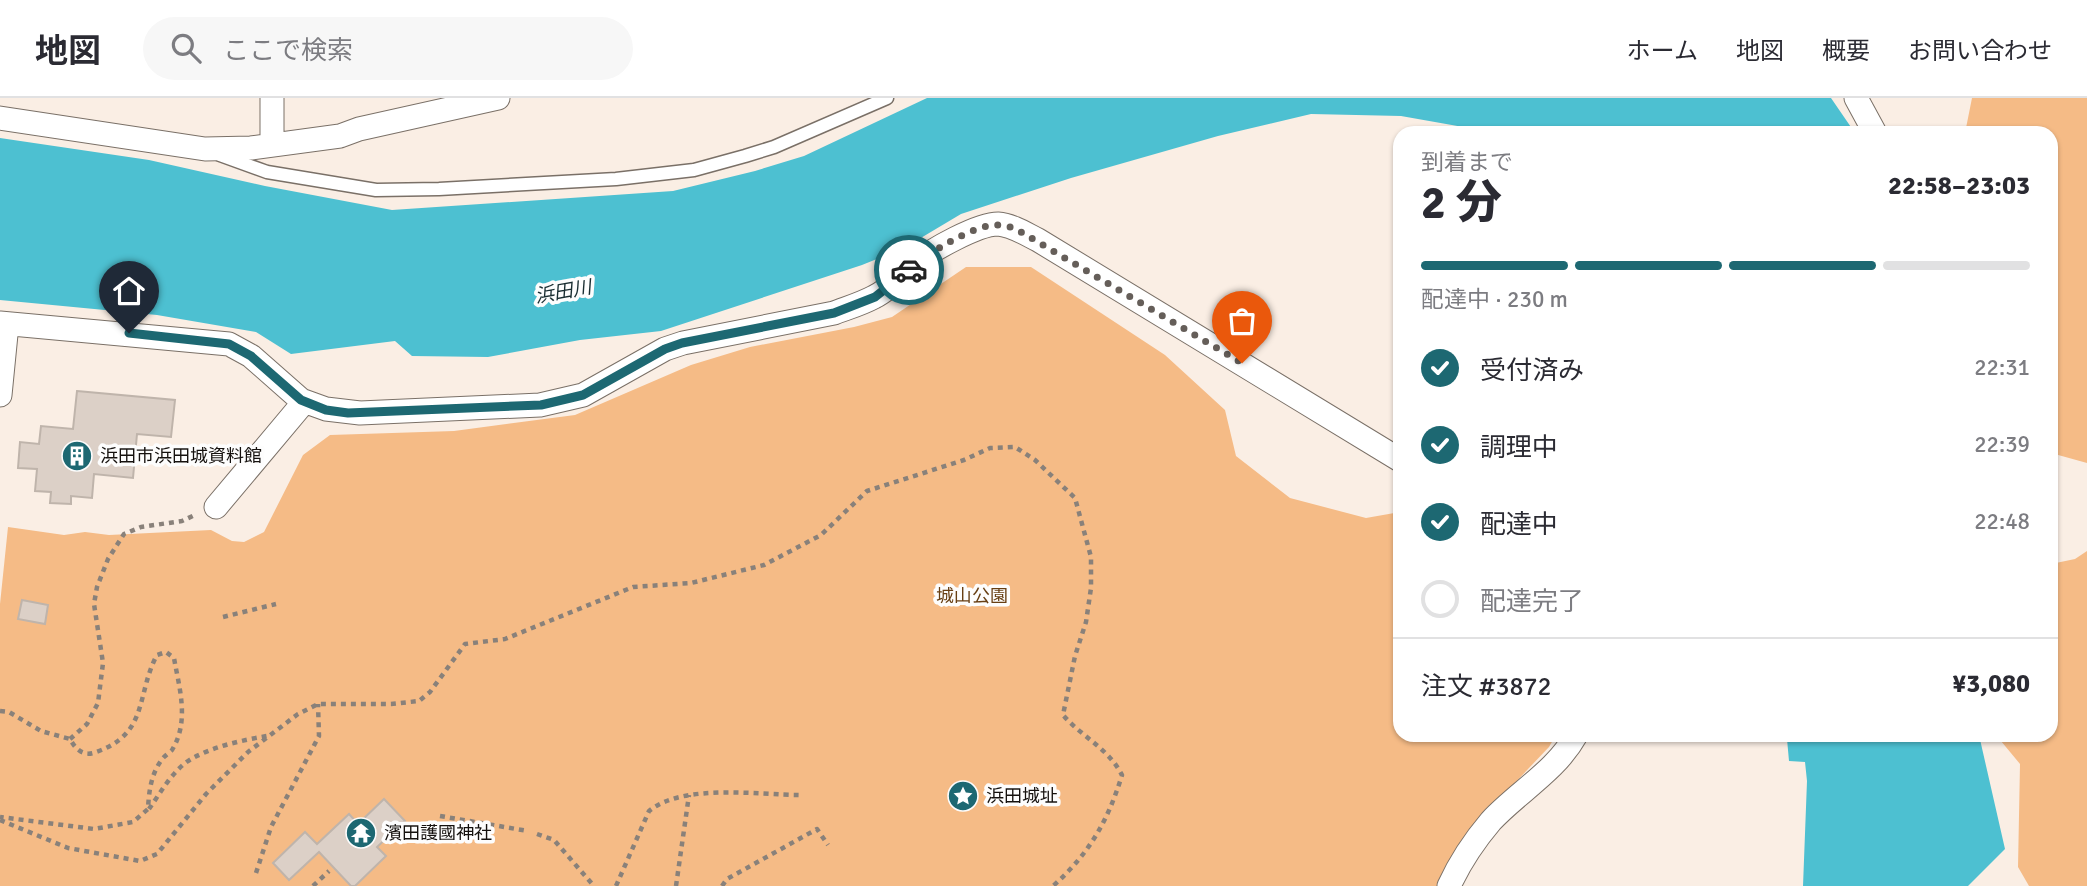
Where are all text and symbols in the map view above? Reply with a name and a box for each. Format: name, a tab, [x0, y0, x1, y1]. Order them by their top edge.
search box	[143, 17, 633, 80]
icon: search	[167, 29, 205, 67]
text: 地図	[35, 31, 101, 72]
text: ここで検索	[223, 35, 353, 67]
text: ホーム	[1627, 36, 1698, 66]
text: 地図	[1736, 36, 1784, 66]
text: 概要	[1822, 36, 1870, 66]
text: お問い合わせ	[1908, 36, 2052, 66]
text: 到着まで	[1421, 148, 1513, 177]
text: 22:58–23:03	[1888, 170, 2030, 202]
text: 2 分	[1421, 175, 1502, 231]
courier	[874, 235, 944, 305]
icon: car	[890, 251, 928, 289]
pin	[99, 261, 159, 333]
icon: home	[110, 272, 148, 310]
water label: 浜田川	[533, 275, 595, 309]
text: 配達中 · 230 m	[1421, 285, 1568, 314]
pin	[1212, 291, 1272, 363]
icon: bag	[1223, 302, 1261, 340]
icon: check	[1421, 349, 1459, 387]
text: 22:31	[1974, 353, 2030, 382]
text: 受付済み	[1480, 355, 1584, 387]
icon: check	[1421, 426, 1459, 464]
text: 22:39	[1974, 430, 2030, 459]
text: 調理中	[1480, 432, 1558, 464]
building icon: 浜田市浜田城資料館	[60, 439, 94, 473]
place label: 浜田市浜田城資料館	[100, 445, 262, 467]
icon: check	[1421, 503, 1459, 541]
text: 22:48	[1974, 507, 2030, 536]
text: 配達中	[1480, 509, 1558, 541]
park label: 城山公園	[936, 585, 1008, 607]
text: 配達完了	[1480, 586, 1584, 618]
text: ¥3,080	[1952, 668, 2030, 700]
text: 注文 #3872	[1421, 671, 1552, 703]
place icon: 浜田城址	[946, 779, 980, 813]
place label: 浜田城址	[986, 785, 1058, 807]
temple icon: 濱田護國神社	[344, 816, 378, 850]
place label: 濱田護國神社	[384, 822, 492, 844]

